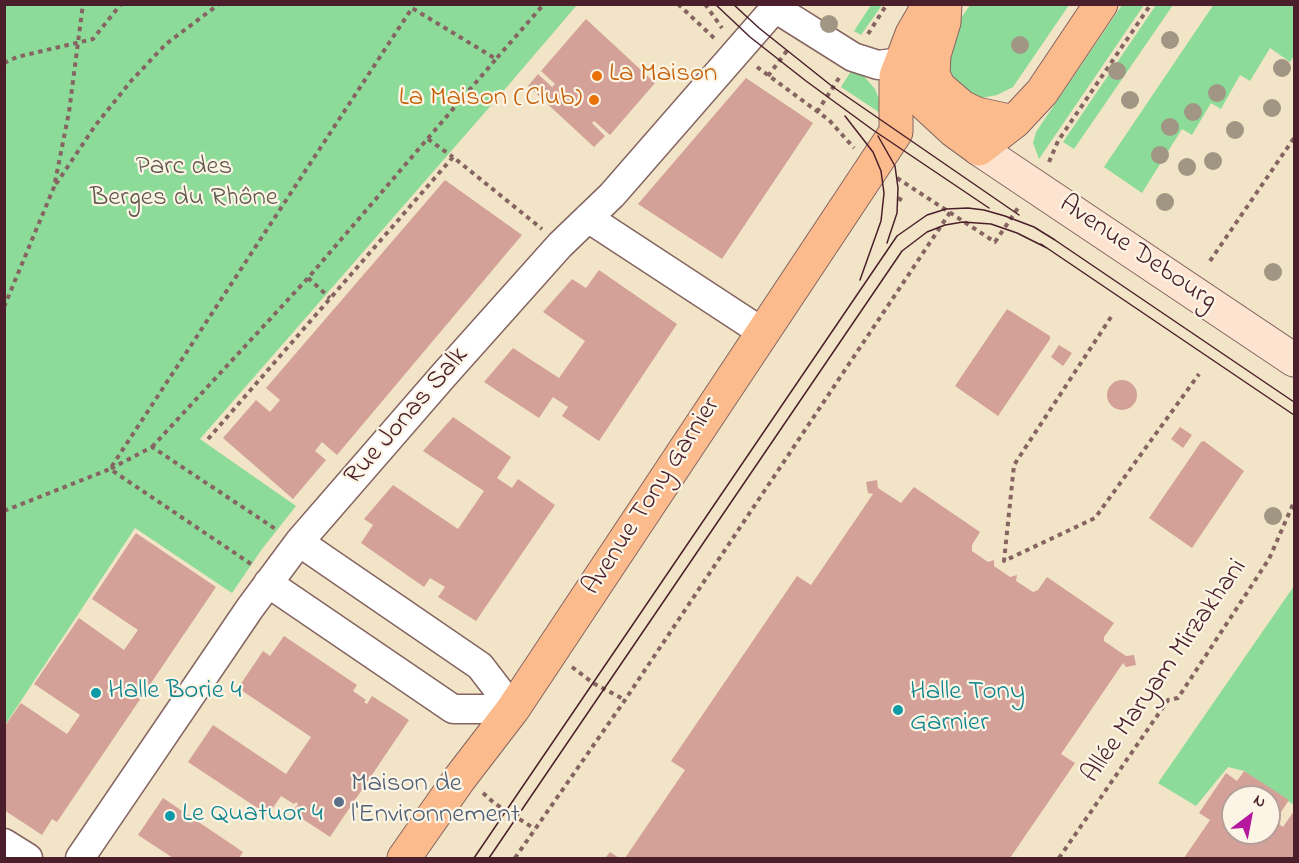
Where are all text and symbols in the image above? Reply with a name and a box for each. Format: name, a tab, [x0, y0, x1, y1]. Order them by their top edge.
place label: La Maison	[609, 60, 717, 92]
marker: La Maison	[590, 69, 604, 83]
place label: La Maison (Club)	[399, 84, 582, 116]
marker: La Maison (Club)	[587, 93, 601, 107]
park label: Parc des Berges du Rhône	[90, 153, 278, 216]
street label: Avenue Debourg	[1052, 189, 1222, 319]
street label: Rue Jonas Salk	[339, 341, 477, 493]
street label: Avenue Tony Garnier	[577, 392, 729, 602]
street label: Allée Maryam Mirzakhani	[1076, 554, 1256, 790]
place label: Halle Borie 4	[108, 677, 242, 709]
place label: Halle Tony Garnier	[910, 678, 1025, 741]
marker: Halle Borie 4	[89, 686, 103, 700]
marker: Halle Tony Garnier	[891, 703, 905, 717]
place label: Maison de l'Environnement	[351, 770, 520, 833]
north arrow	[1221, 785, 1281, 845]
text: N	[1249, 788, 1270, 814]
marker: Maison de l'Environnement	[332, 795, 346, 809]
place label: Le Quatuor 4	[182, 800, 323, 832]
marker: Le Quatuor 4	[163, 809, 177, 823]

